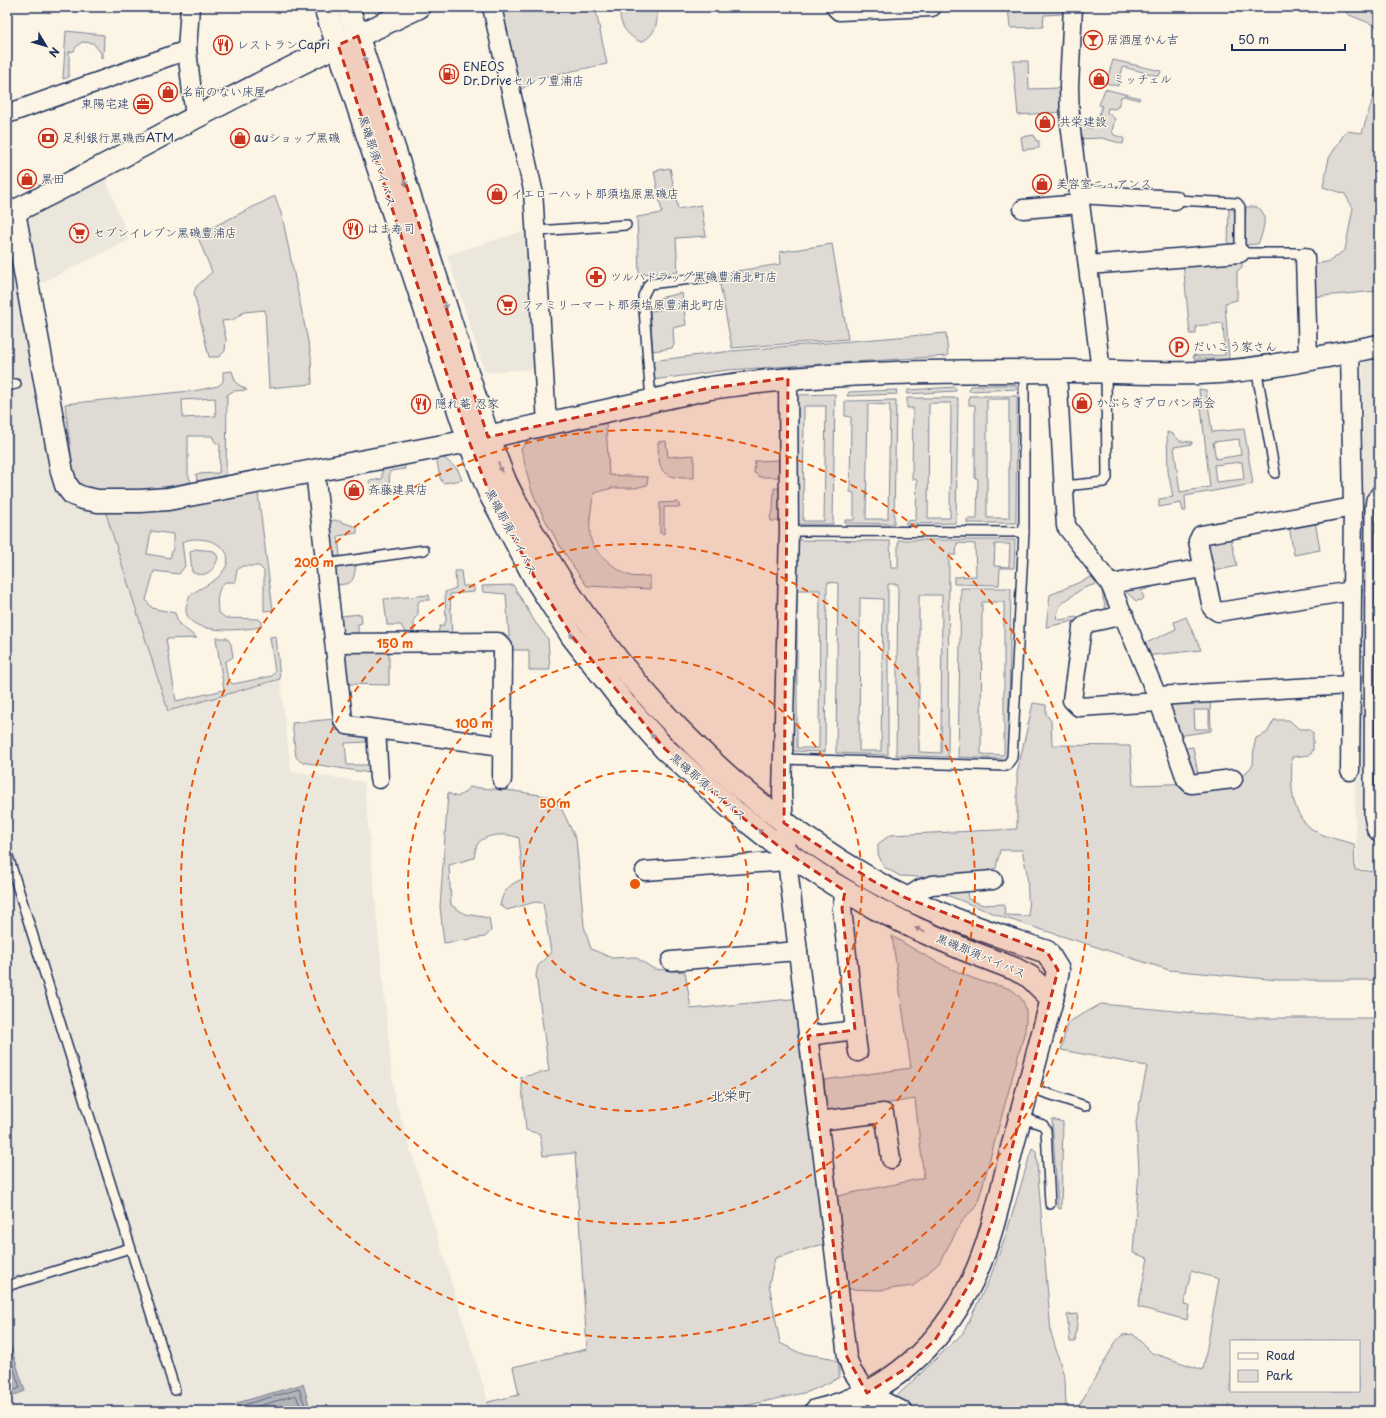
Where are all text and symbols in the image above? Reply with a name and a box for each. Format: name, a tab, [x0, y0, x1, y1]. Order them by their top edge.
north arrow	[26, 26, 66, 66]
scale bar	[1232, 26, 1345, 52]
bar icon: 居酒屋かん吉	[1082, 29, 1104, 51]
place label: 居酒屋かん吉	[1107, 30, 1179, 48]
text: 50 m	[1238, 30, 1269, 48]
restaurant icon: レストランCapri	[212, 34, 234, 56]
place label: レストランCapri	[237, 35, 330, 53]
text: N	[45, 44, 64, 61]
one-way arrow	[362, 52, 368, 64]
place label: ENEOS Dr.Driveセルフ豊浦店	[463, 57, 584, 89]
fuel station icon: ENEOS Dr.Driveセルフ豊浦店	[438, 63, 460, 85]
shop icon: ミッチェル	[1088, 68, 1110, 90]
place label: ミッチェル	[1113, 69, 1172, 87]
shop icon: 名前のない床屋	[157, 81, 179, 103]
place label: 名前のない床屋	[182, 82, 266, 100]
office icon: 東陽宅建	[132, 93, 154, 115]
place label: 東陽宅建	[81, 94, 129, 112]
shop icon: 共栄建設	[1034, 111, 1056, 133]
street label: 黒磯那須バイパス	[355, 112, 401, 209]
place label: 共栄建設	[1059, 112, 1107, 130]
bank icon: 足利銀行黒磯西ATM	[37, 127, 59, 149]
shop icon: auショップ黒磯	[229, 127, 251, 149]
place label: 足利銀行黒磯西ATM	[62, 128, 174, 146]
place label: auショップ黒磯	[254, 128, 340, 146]
shop icon: 黒田	[16, 168, 38, 190]
place label: 黒田	[41, 169, 65, 187]
shop icon: 美容室ニュアンス	[1031, 173, 1053, 195]
place label: 美容室ニュアンス	[1056, 174, 1152, 192]
one-way arrow	[402, 175, 408, 187]
shop icon: イエローハット那須塩原黒磯店	[486, 183, 508, 205]
place label: イエローハット那須塩原黒磯店	[511, 184, 679, 202]
restaurant icon: はま寿司	[342, 218, 364, 240]
place label: はま寿司	[367, 219, 415, 237]
supermarket icon: セブンイレブン黒磯豊浦店	[68, 222, 90, 244]
place label: セブンイレブン黒磯豊浦店	[93, 223, 237, 241]
pharmacy icon: ツルハドラッグ黒磯豊浦北町店	[585, 266, 607, 288]
place label: ツルハドラッグ黒磯豊浦北町店	[610, 267, 778, 285]
supermarket icon: ファミリーマート那須塩原豊浦北町店	[496, 294, 518, 316]
place label: ファミリーマート那須塩原豊浦北町店	[521, 295, 725, 313]
one-way arrow	[442, 299, 448, 311]
parking icon: だいこう家さん	[1168, 336, 1190, 358]
place label: だいこう家さん	[1193, 337, 1277, 355]
shop icon: かぶらぎプロパン商会	[1071, 392, 1093, 414]
restaurant icon: 隠れ菴 忍家	[410, 393, 432, 415]
place label: かぶらぎプロパン商会	[1096, 393, 1216, 411]
place label: 隠れ菴 忍家	[435, 394, 499, 412]
one-way arrow	[497, 462, 503, 474]
shop icon: 斉藤建具店	[343, 479, 365, 501]
place label: 斉藤建具店	[368, 480, 428, 498]
street label: 黒磯那須バイパス	[481, 485, 542, 578]
text: 200 m	[294, 553, 334, 571]
one-way arrow	[569, 631, 577, 642]
text: 150 m	[377, 634, 413, 652]
text: 100 m	[455, 714, 493, 732]
one-way arrow	[650, 732, 659, 743]
street label: 黒磯那須バイパス	[667, 748, 751, 824]
text: 50 m	[539, 794, 571, 812]
one-way arrow	[756, 829, 767, 838]
centre of rings	[628, 877, 642, 891]
one-way arrow	[914, 927, 926, 933]
street label: 黒磯那須バイパス	[934, 928, 1029, 982]
district label: 北栄町	[710, 1085, 752, 1106]
legend	[1230, 1340, 1360, 1392]
text: Road	[1266, 1346, 1295, 1364]
text: Park	[1266, 1366, 1293, 1384]

